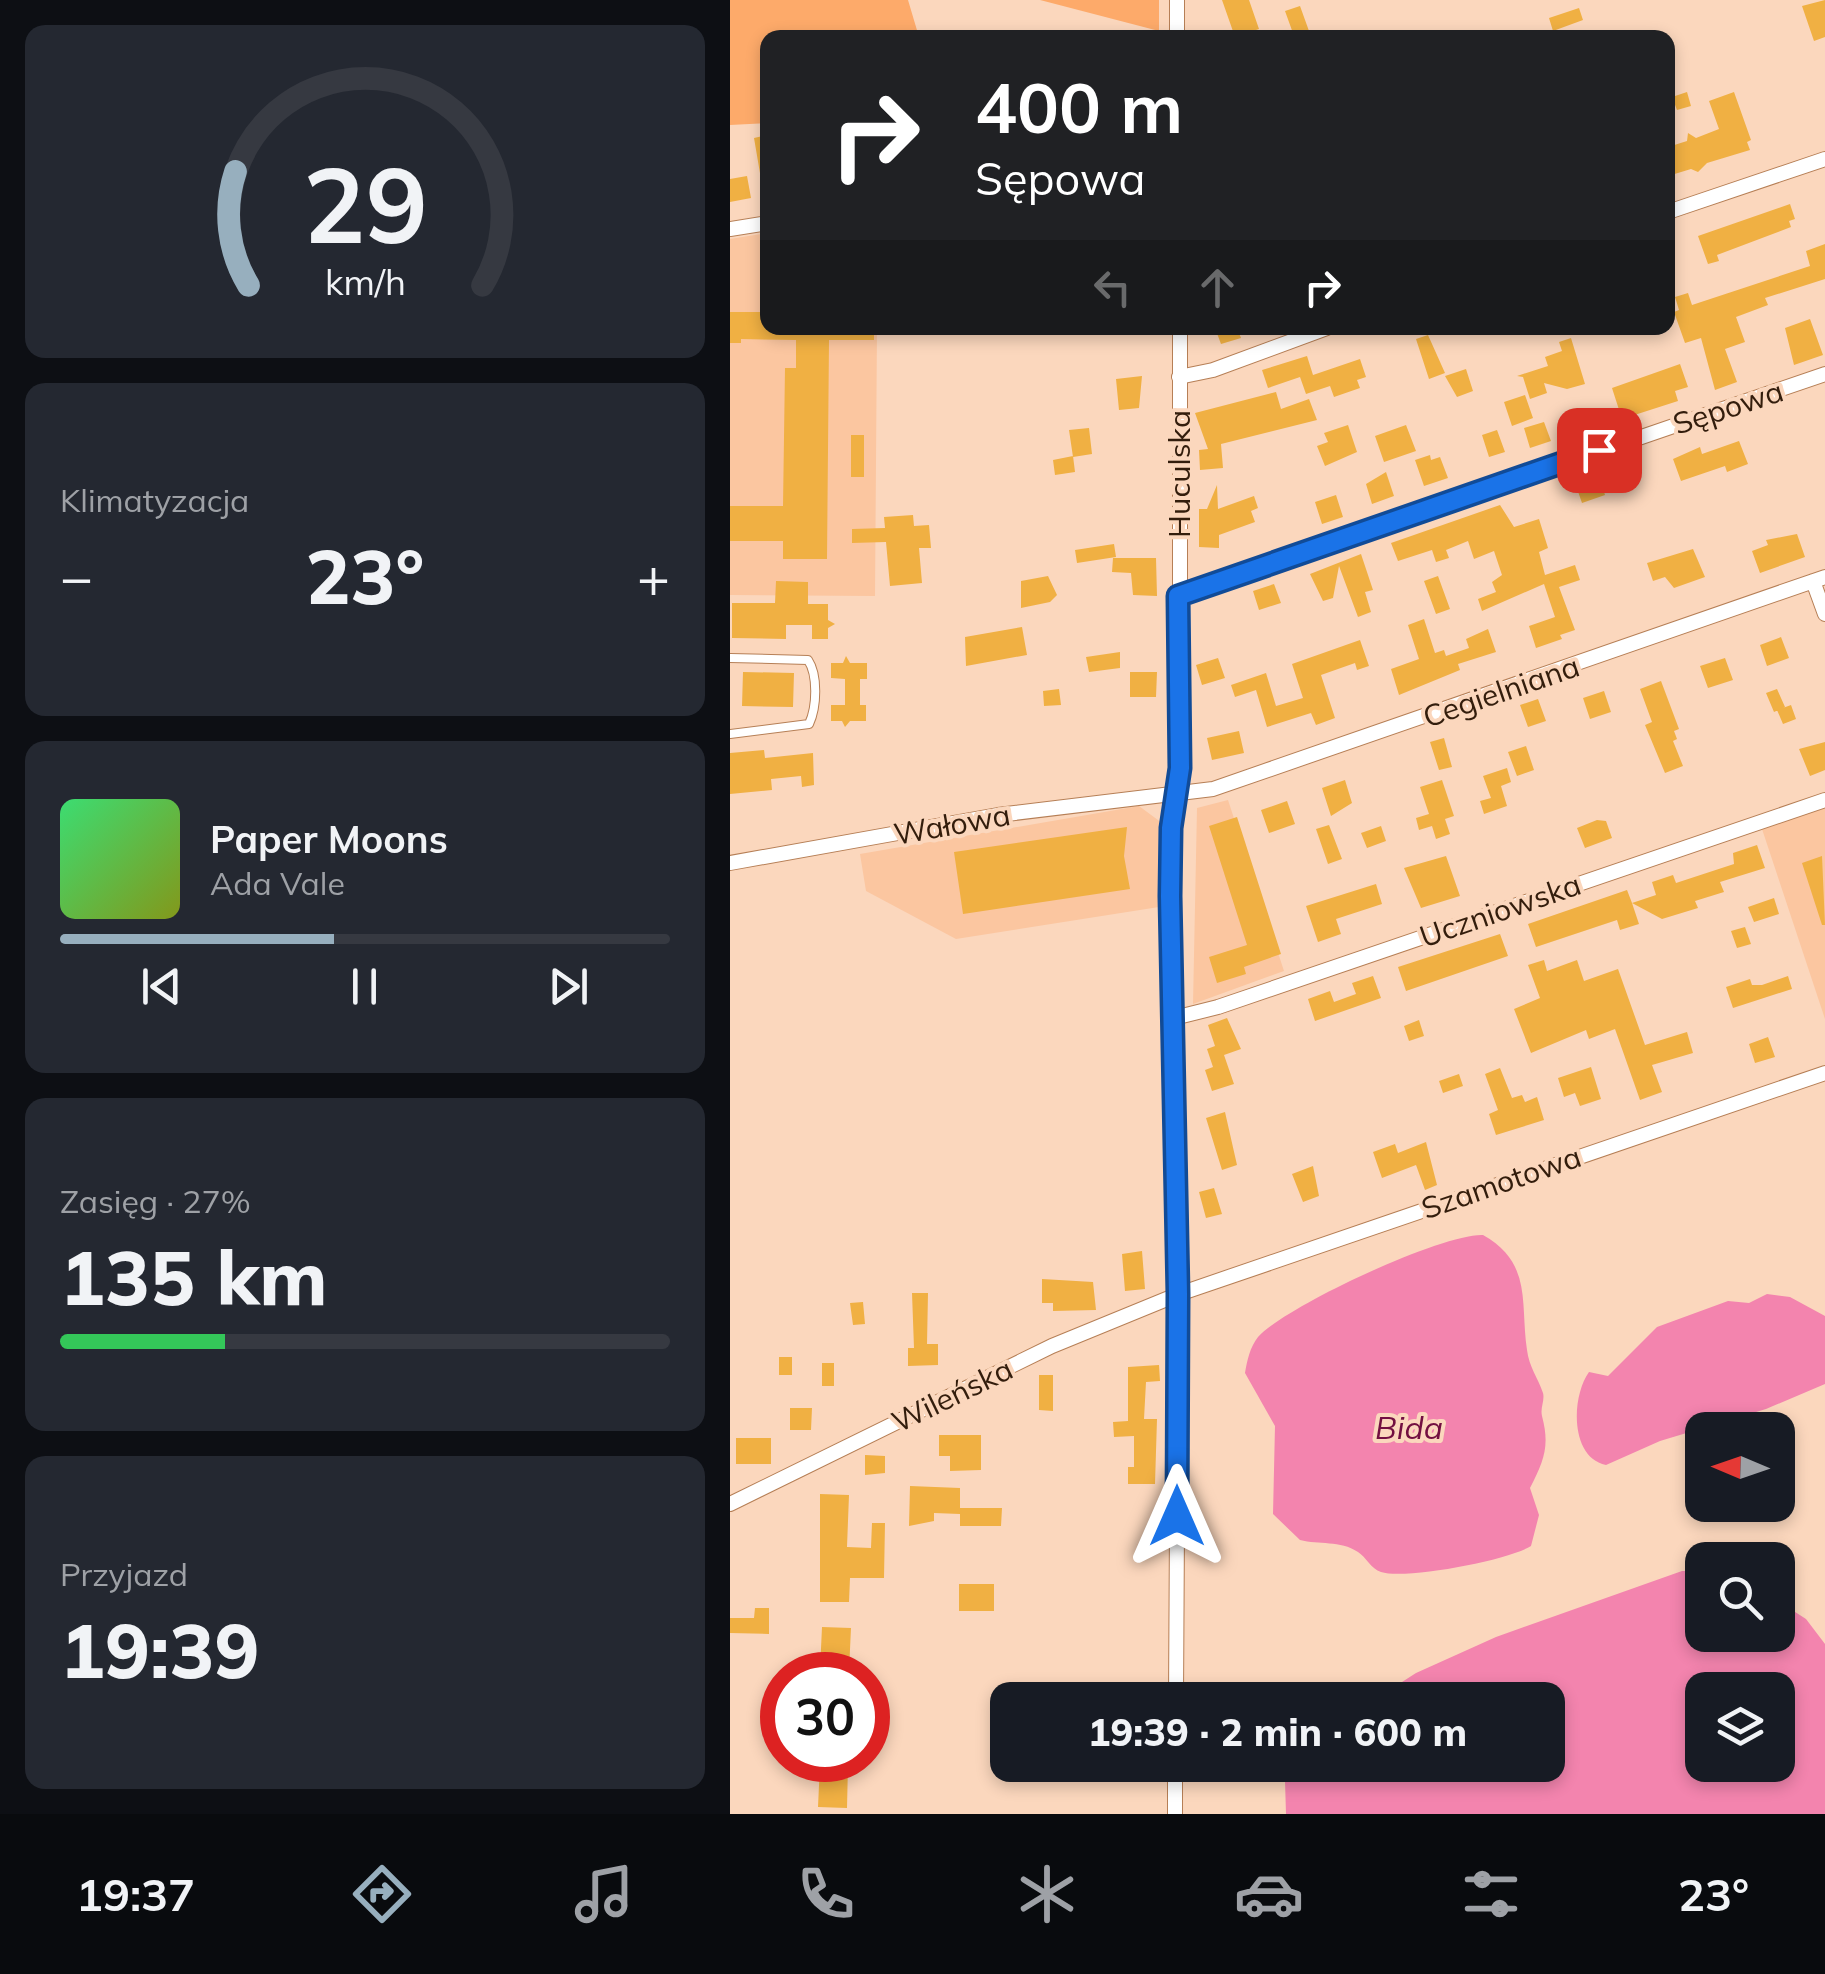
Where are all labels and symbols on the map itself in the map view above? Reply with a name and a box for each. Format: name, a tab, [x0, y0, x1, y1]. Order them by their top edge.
street label: Sępowa	[1668, 371, 1788, 443]
pin	[1557, 408, 1642, 493]
street label: Huculska	[1160, 410, 1198, 538]
street label: Cegielniana	[1418, 647, 1584, 735]
street label: Wałowa	[891, 795, 1013, 853]
street label: Uczniowska	[1414, 865, 1586, 955]
street label: Szamotowa	[1416, 1137, 1586, 1227]
street label: Wileńska	[885, 1349, 1019, 1441]
water label: Bida	[1375, 1407, 1443, 1447]
north arrow	[1685, 1412, 1795, 1522]
position arrow	[1125, 1464, 1229, 1568]
speed limit sign: 30	[760, 1652, 890, 1782]

